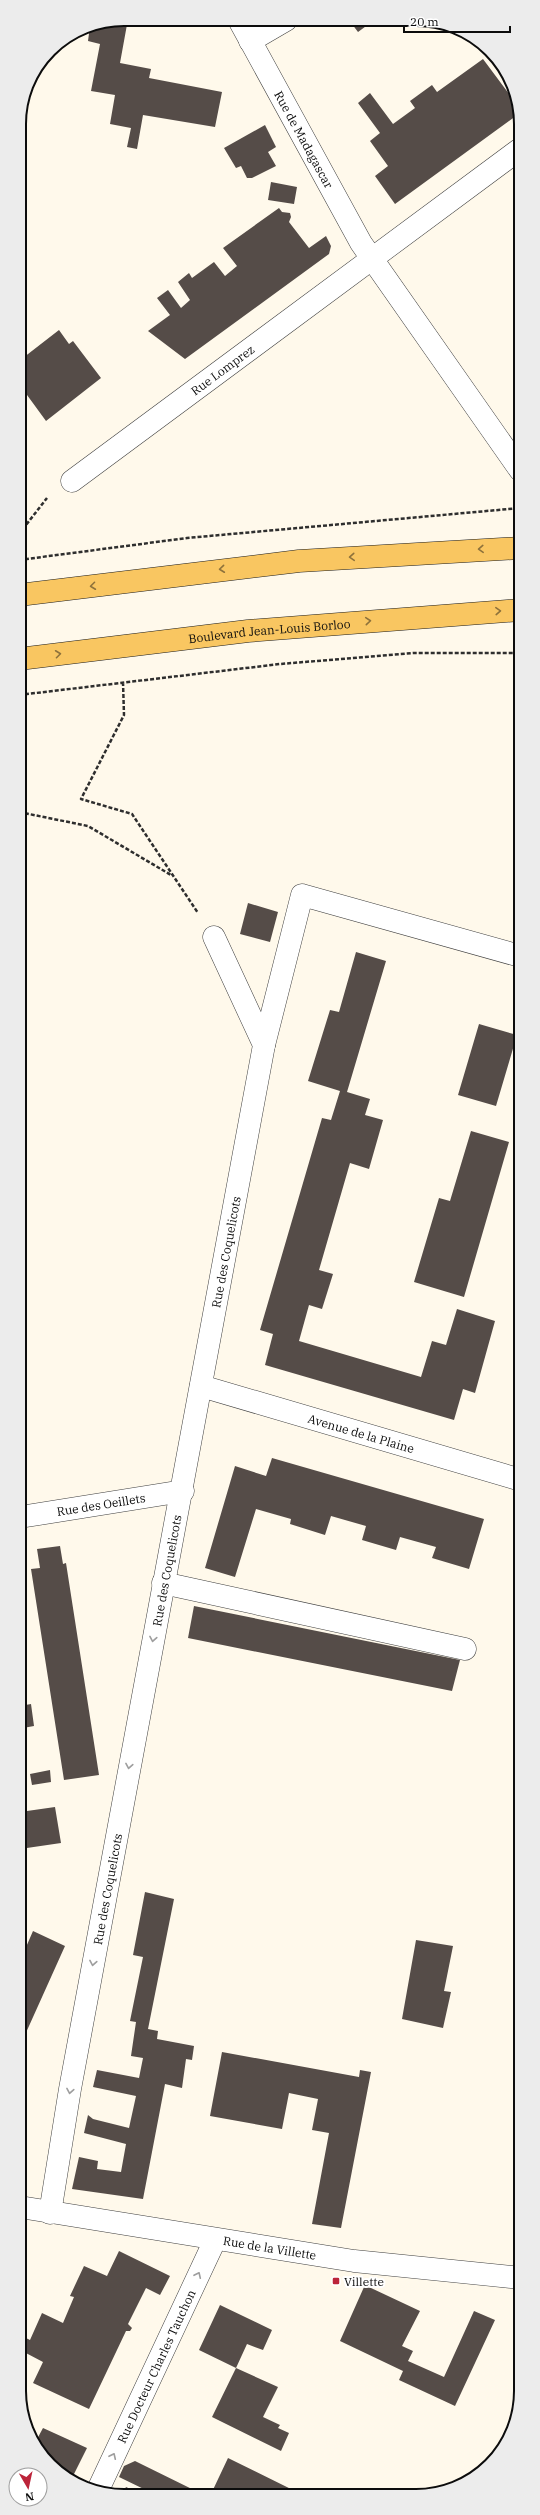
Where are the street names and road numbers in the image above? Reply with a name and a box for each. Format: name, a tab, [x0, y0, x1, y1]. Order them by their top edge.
street label: Rue de Madagascar	[272, 88, 337, 191]
street label: Rue Lomprez	[188, 341, 257, 398]
street label: Boulevard Jean-Louis Borloo	[187, 616, 351, 646]
street label: Rue des Coquelicots	[208, 1195, 243, 1309]
street label: Avenue de la Plaine	[306, 1410, 416, 1456]
street label: Rue des Oeillets	[56, 1490, 147, 1519]
street label: Rue des Coquelicots	[149, 1513, 184, 1627]
street label: Rue des Coquelicots	[89, 1832, 125, 1946]
street label: Rue de la Villette	[222, 2232, 317, 2262]
street label: Rue Docteur Charles Tauchon	[114, 2287, 198, 2445]

